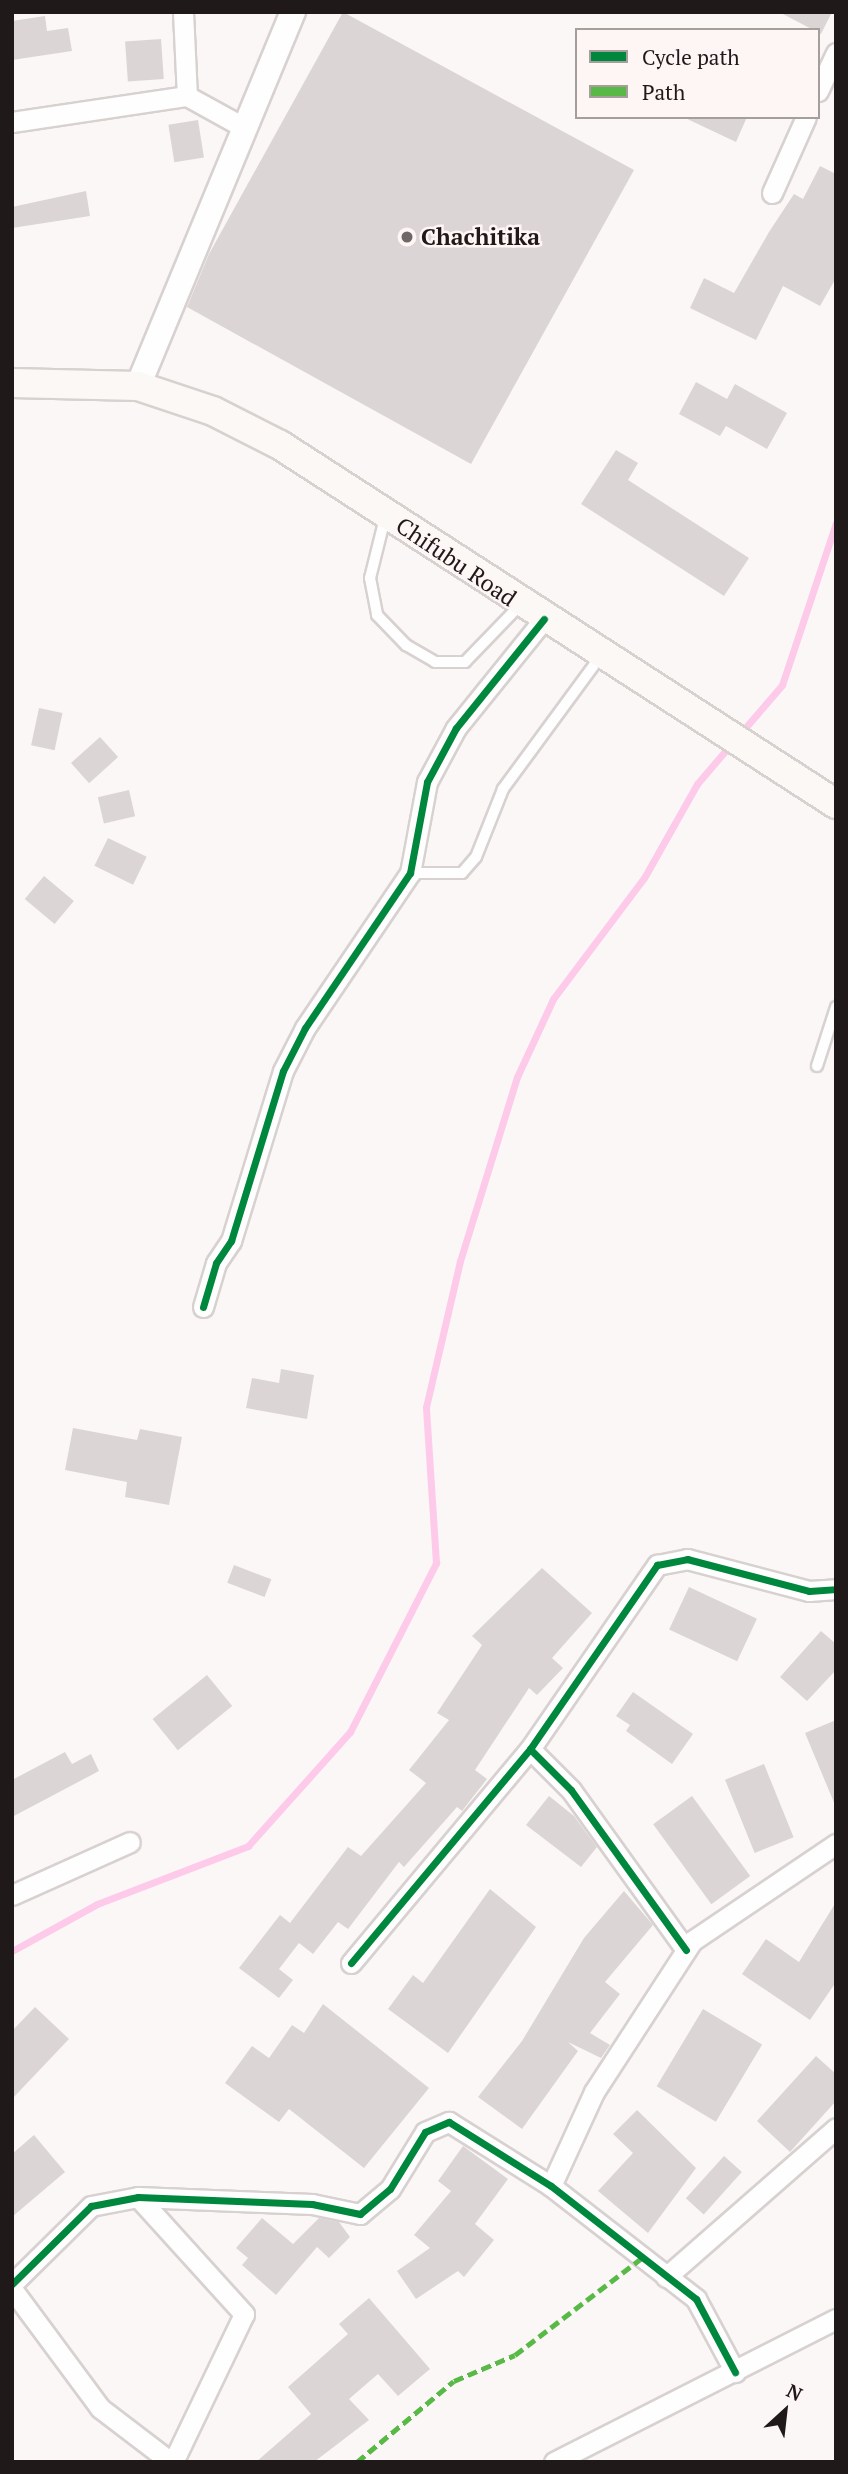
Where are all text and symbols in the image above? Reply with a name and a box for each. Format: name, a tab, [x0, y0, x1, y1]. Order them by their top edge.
legend	[575, 28, 820, 119]
text: Cycle path	[642, 43, 740, 71]
text: Path	[642, 78, 685, 106]
place label: Chachitika	[421, 223, 540, 251]
marker: Chachitika	[399, 229, 415, 245]
street label: Chifubu Road	[391, 512, 521, 612]
north arrow	[750, 2376, 820, 2446]
text: N	[783, 2377, 807, 2406]

